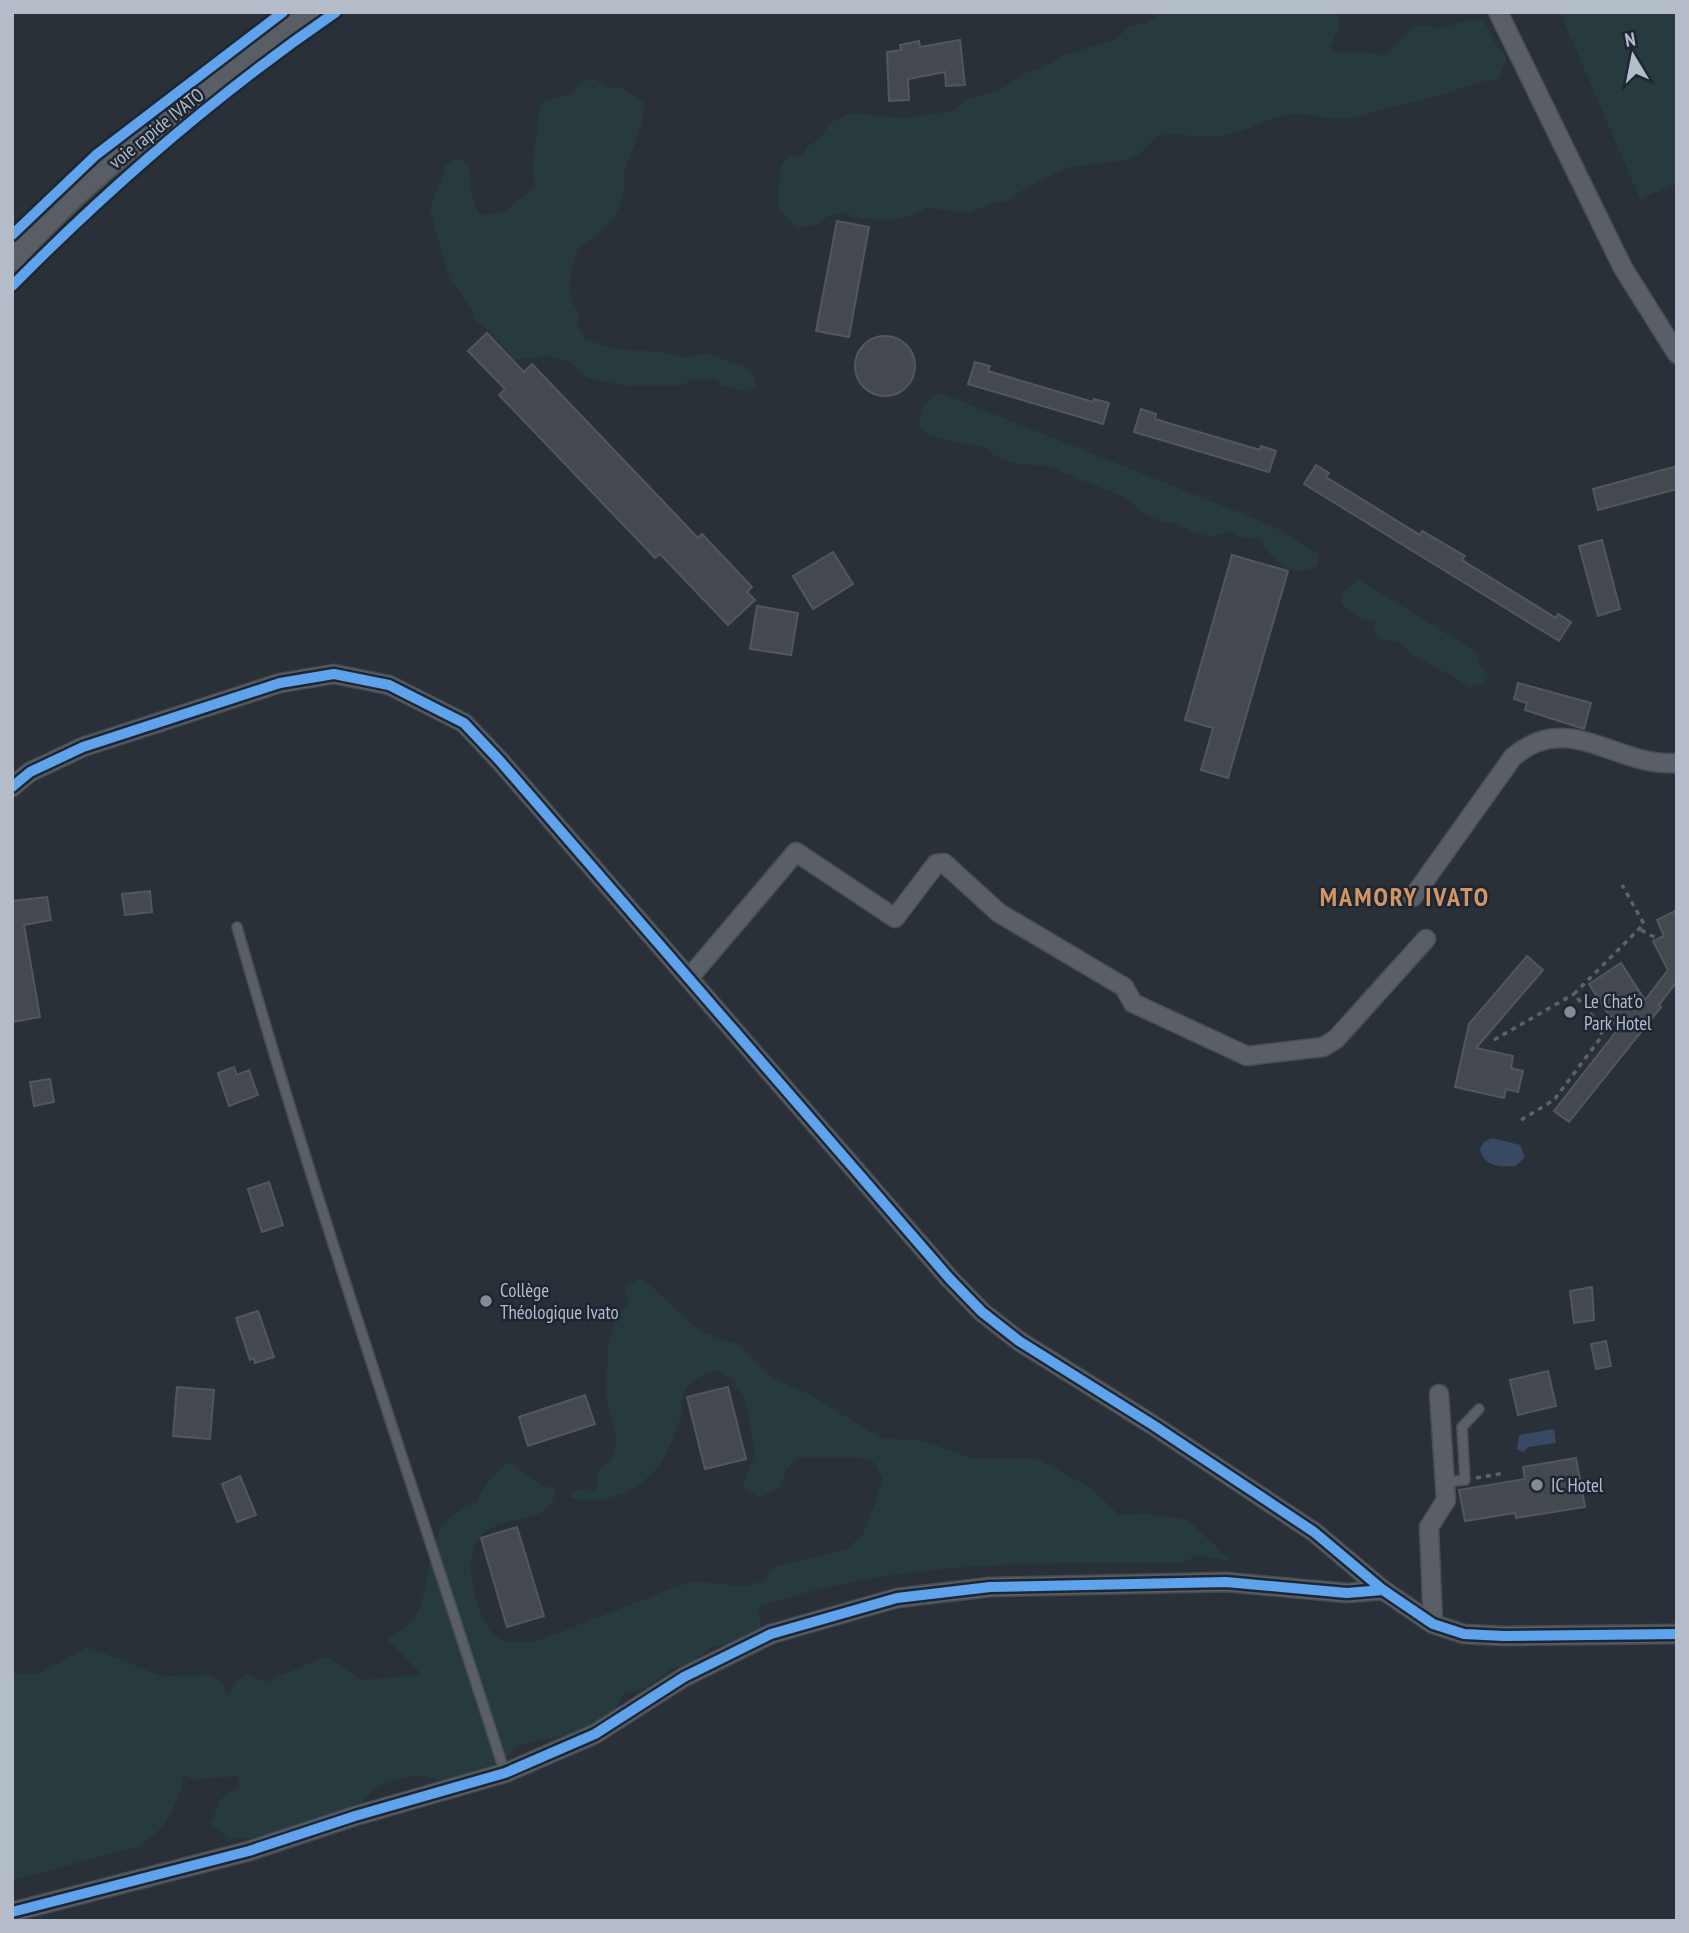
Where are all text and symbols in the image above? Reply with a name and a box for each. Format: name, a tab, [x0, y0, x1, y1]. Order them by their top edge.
north arrow	[1598, 21, 1668, 91]
text: N	[1623, 27, 1637, 52]
street label: voie rapide IVATO	[104, 82, 208, 174]
district label: MAMORY IVATO	[1320, 880, 1490, 913]
place label: Le Chat'o Park Hotel	[1584, 989, 1652, 1035]
marker: Le Chat'o Park Hotel	[1562, 1004, 1578, 1020]
place label: Collège Théologique Ivato	[500, 1278, 619, 1324]
marker: Collège Théologique Ivato	[478, 1293, 494, 1309]
place label: IC Hotel	[1551, 1473, 1604, 1497]
marker: IC Hotel	[1529, 1477, 1545, 1493]

